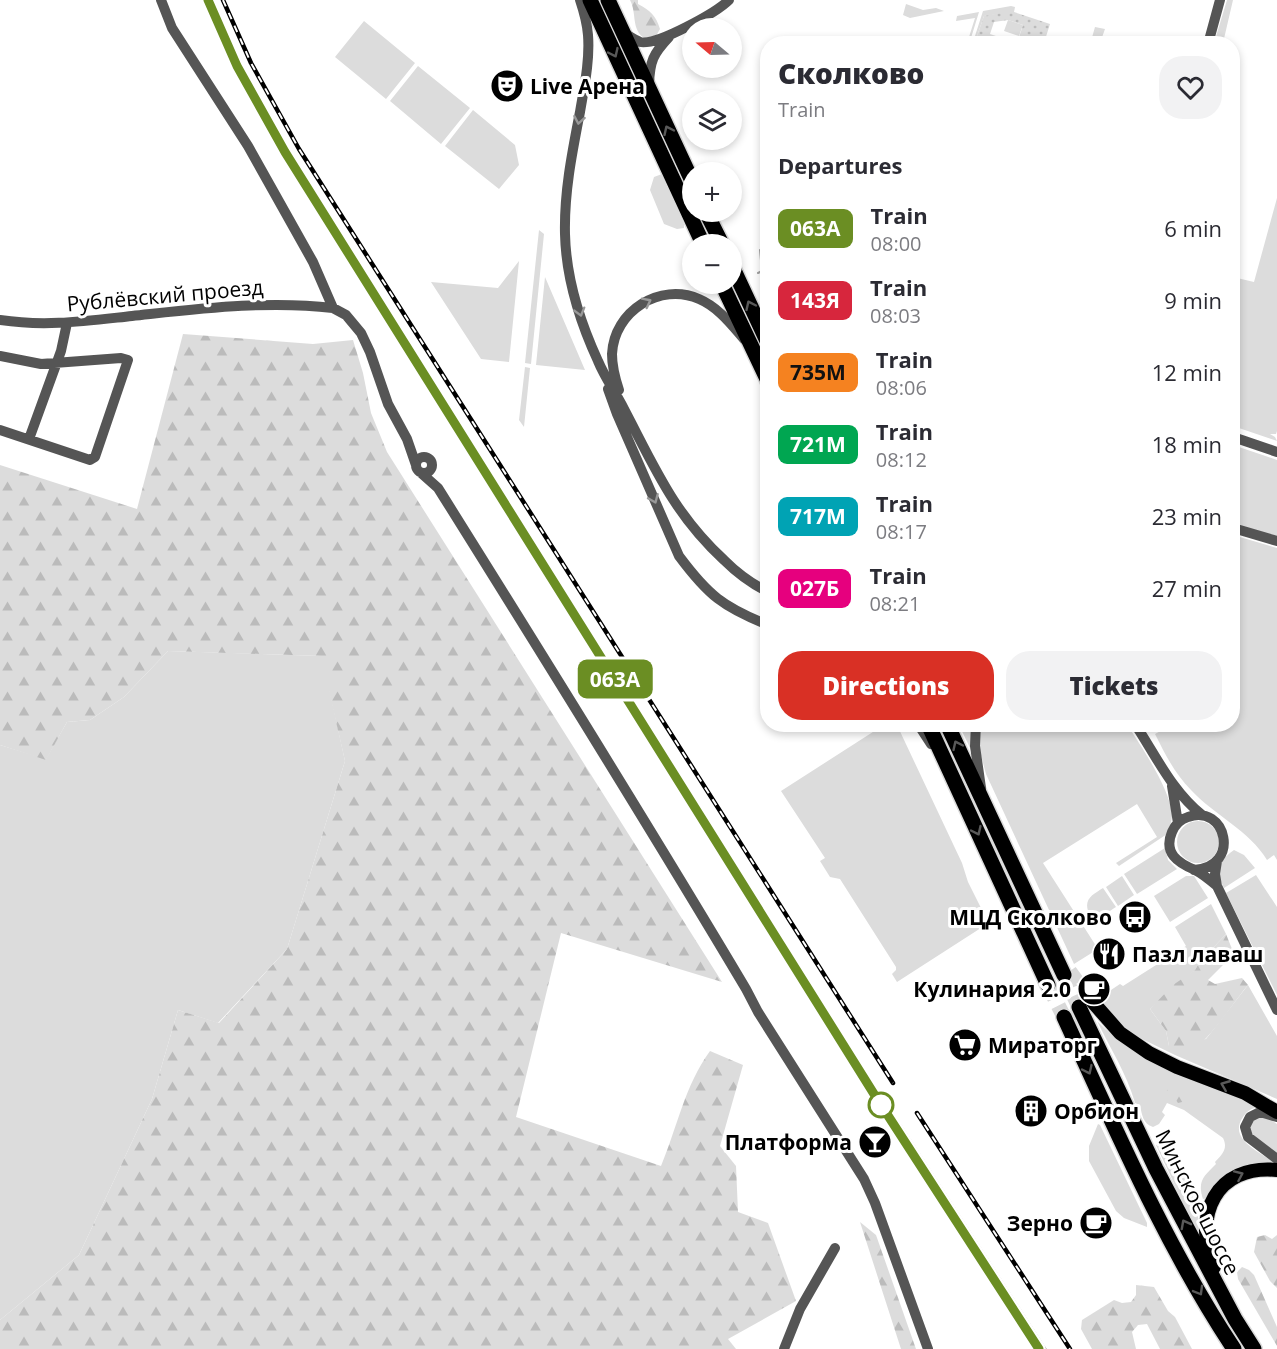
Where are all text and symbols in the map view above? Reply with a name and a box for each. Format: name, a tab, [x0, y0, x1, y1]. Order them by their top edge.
north arrow	[682, 18, 742, 78]
map controls	[682, 18, 742, 294]
one-way arrow	[607, 47, 619, 58]
text: Сколково	[778, 54, 924, 92]
button: heart	[1159, 56, 1222, 119]
theatre icon: Live Арена	[489, 68, 525, 104]
place label: Live Арена	[530, 72, 645, 100]
button: layers	[682, 90, 742, 150]
text: Train	[778, 96, 826, 123]
one-way arrow	[573, 115, 585, 124]
one-way arrow	[664, 125, 676, 136]
text: Departures	[778, 150, 902, 180]
button: +	[682, 162, 742, 222]
text: Train	[871, 200, 928, 230]
text: 6 min	[1164, 213, 1222, 243]
text: 063А	[790, 214, 841, 242]
text: 08:00	[871, 230, 922, 257]
button: −	[682, 234, 742, 294]
street label: Рублёвский проезд	[66, 272, 264, 318]
text: Train	[870, 272, 927, 302]
text: 9 min	[1164, 285, 1222, 315]
text: 143Я	[790, 286, 840, 314]
one-way arrow	[640, 297, 651, 309]
one-way arrow	[745, 300, 757, 311]
text: 08:03	[870, 302, 921, 329]
one-way arrow	[573, 306, 585, 317]
text: Train	[876, 344, 933, 374]
text: 12 min	[1152, 357, 1222, 387]
text: 735М	[790, 358, 846, 386]
text: 08:06	[876, 374, 927, 401]
text: Train	[876, 416, 933, 446]
text: 18 min	[1152, 429, 1222, 459]
text: 721М	[790, 430, 846, 458]
text: 08:12	[876, 446, 927, 473]
text: Train	[876, 488, 933, 518]
one-way arrow	[647, 493, 659, 504]
text: 23 min	[1152, 501, 1222, 531]
text: 717М	[790, 502, 846, 530]
text: 08:17	[876, 518, 927, 545]
text: Train	[869, 560, 927, 590]
text: 27 min	[1152, 573, 1222, 603]
text: 027Б	[790, 574, 839, 602]
text: 08:21	[869, 590, 920, 617]
button: Directions	[778, 651, 994, 720]
button: Tickets	[1006, 651, 1222, 720]
line badge: 063А	[573, 660, 657, 698]
text: 063А	[590, 665, 640, 693]
one-way arrow	[952, 741, 964, 752]
one-way arrow	[969, 824, 981, 835]
bus stop icon: МЦД Сколково	[1117, 899, 1153, 935]
place label: МЦД Сколково	[949, 903, 1112, 931]
restaurant icon: Пазл лаваш	[1091, 936, 1127, 972]
place label: Пазл лаваш	[1132, 940, 1263, 968]
cafe icon: Кулинария 2.0	[1076, 971, 1112, 1007]
place label: Кулинария 2.0	[913, 975, 1071, 1003]
supermarket icon: Мираторг	[947, 1027, 983, 1063]
place label: Мираторг	[988, 1031, 1097, 1059]
one-way arrow	[1081, 1064, 1093, 1075]
one-way arrow	[1221, 1080, 1232, 1092]
unlabelled marker	[868, 1092, 894, 1118]
building icon: Орбион	[1013, 1093, 1049, 1129]
place label: Орбион	[1054, 1097, 1139, 1125]
bar icon: Платформа	[857, 1124, 893, 1160]
street label: Минское шоссе	[1149, 1125, 1247, 1279]
place label: Платформа	[725, 1128, 852, 1156]
one-way arrow	[1233, 1170, 1244, 1182]
cafe icon: Зерно	[1078, 1205, 1114, 1241]
place label: Зерно	[1007, 1209, 1073, 1237]
one-way arrow	[1181, 1220, 1192, 1231]
one-way arrow	[1191, 1285, 1203, 1295]

